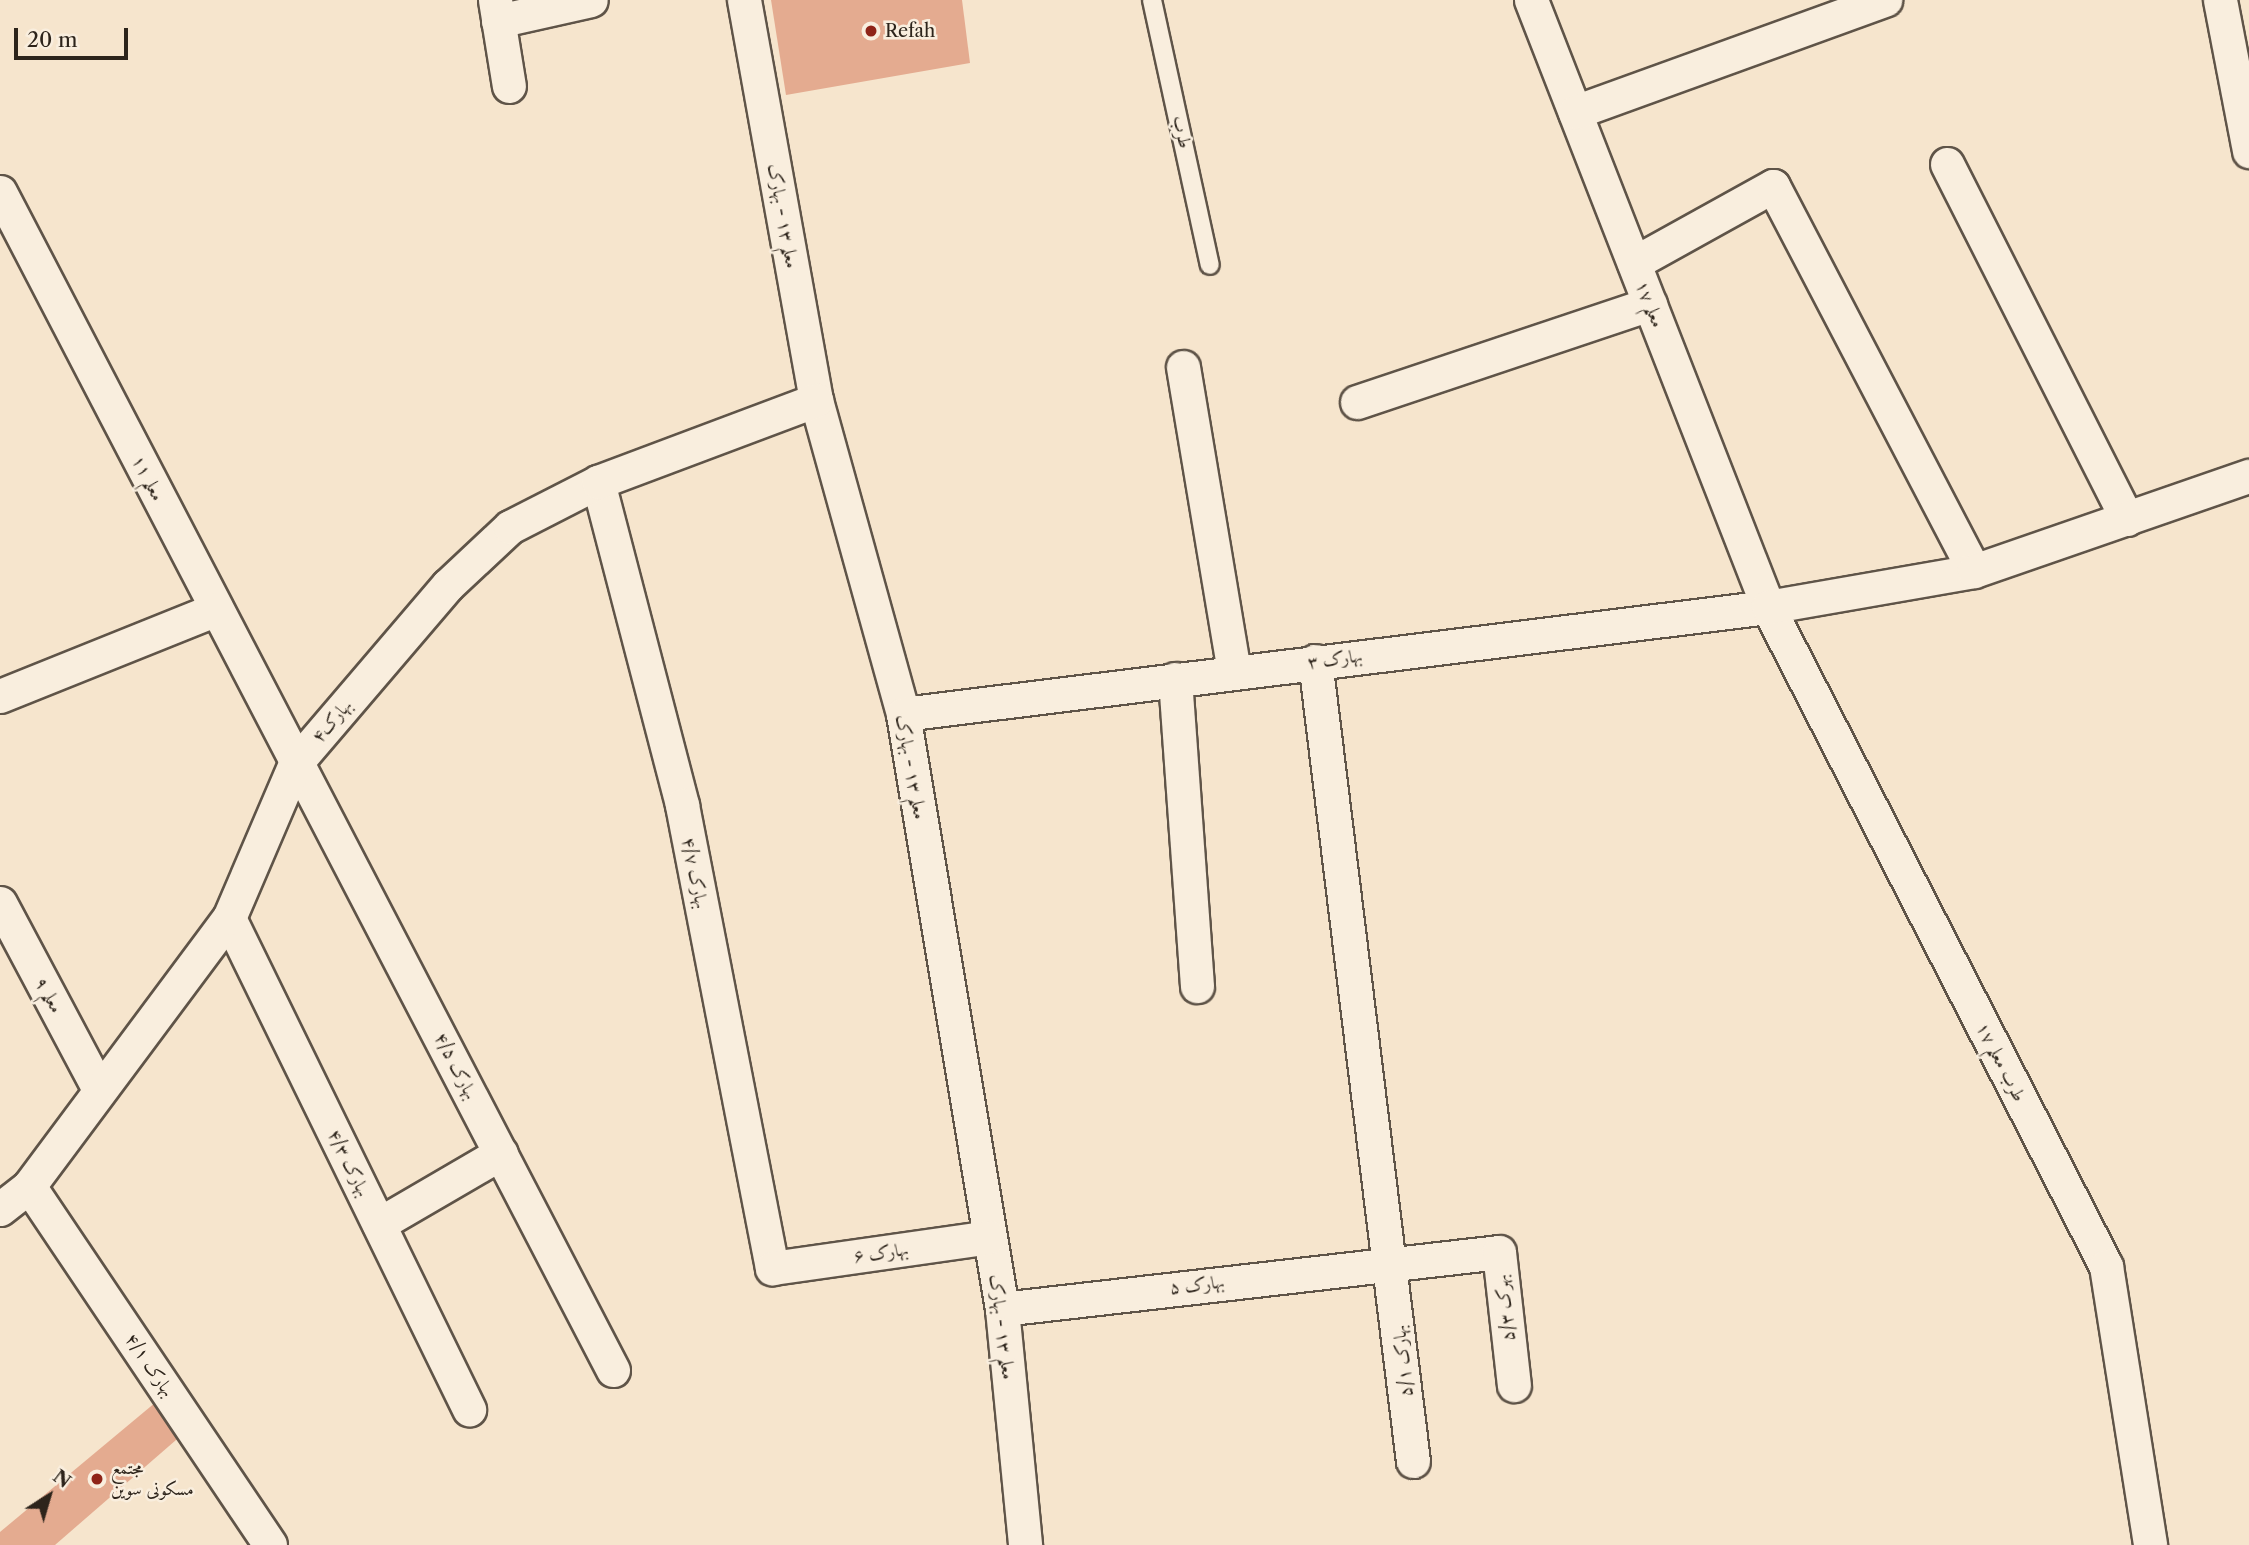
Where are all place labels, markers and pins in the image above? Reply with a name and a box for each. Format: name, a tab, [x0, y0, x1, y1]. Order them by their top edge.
place label: Refah	[885, 20, 935, 42]
marker: Refah	[863, 23, 879, 39]
place label: مجتمع مسکونی سوین	[111, 1458, 194, 1500]
marker: مجتمع مسکونی سوین	[89, 1471, 105, 1487]

